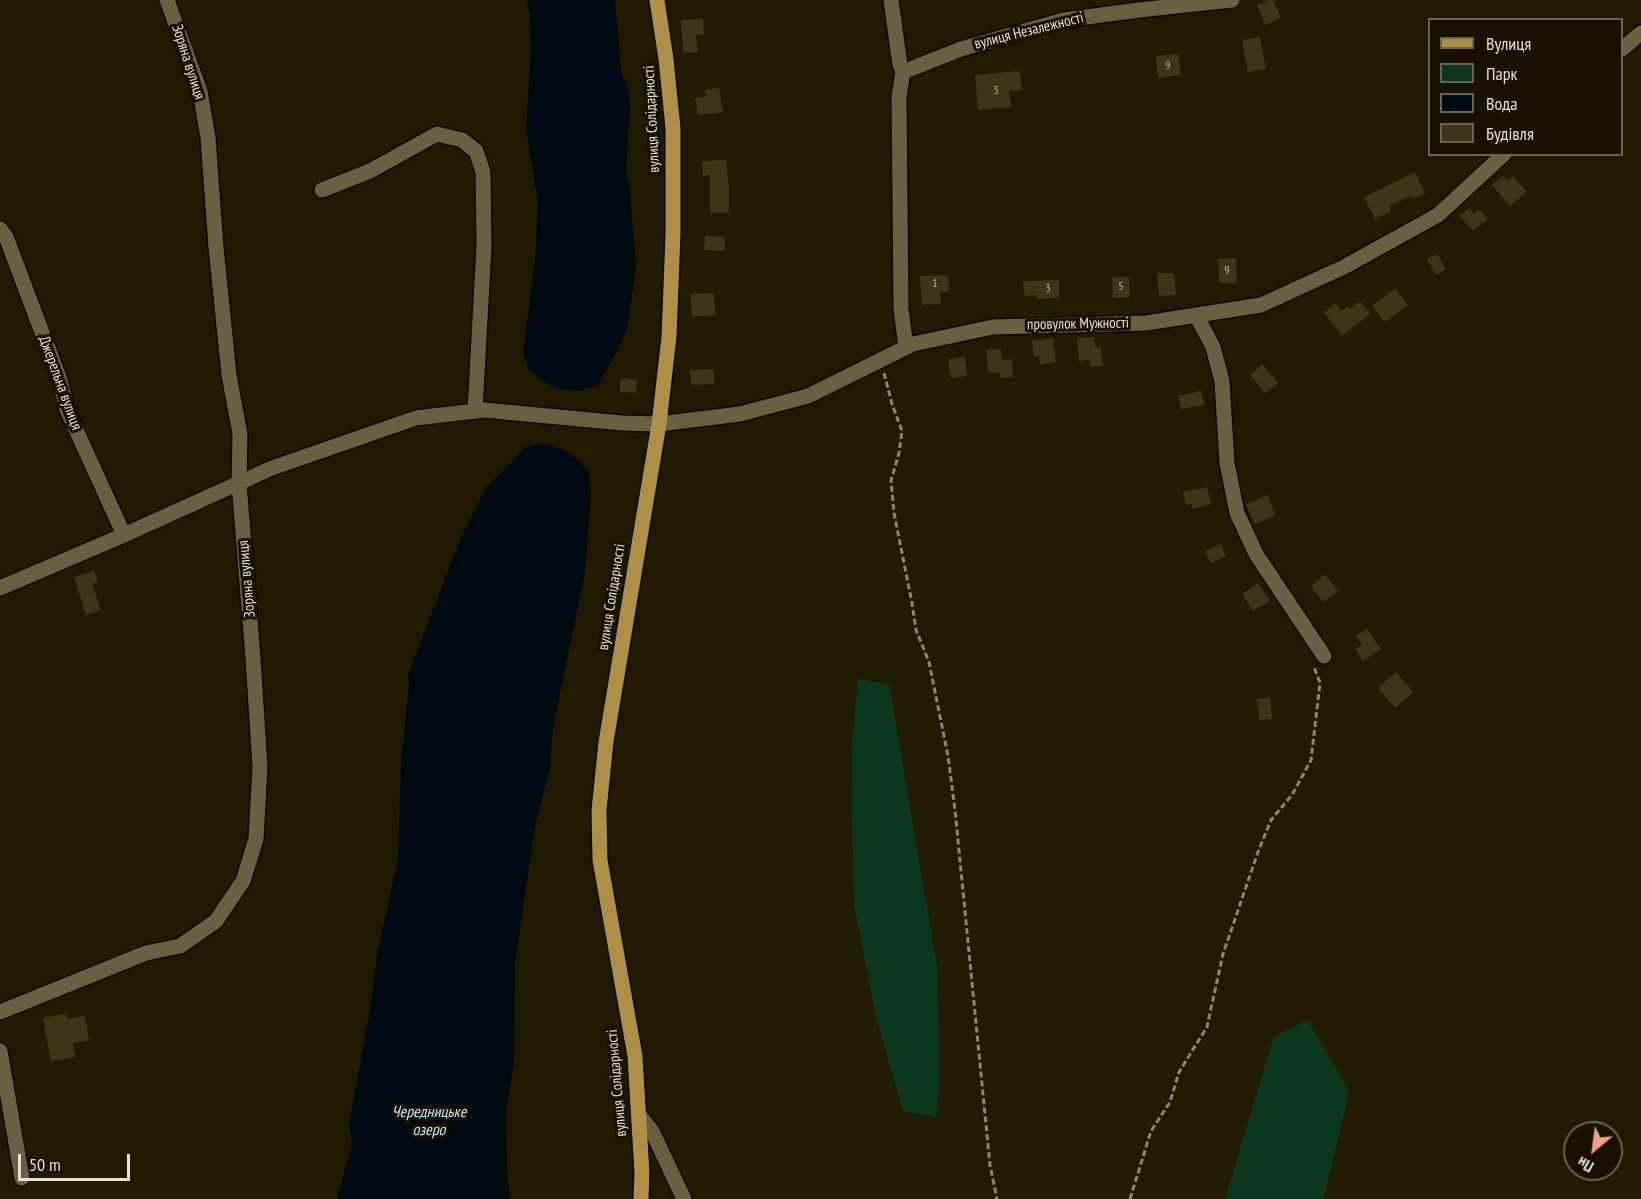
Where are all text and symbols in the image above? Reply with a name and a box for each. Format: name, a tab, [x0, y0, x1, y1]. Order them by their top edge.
street label: вулиця Незалежності	[973, 9, 1085, 53]
legend	[1428, 18, 1623, 156]
street label: Зоряна вулиця	[167, 22, 209, 102]
text: Вулиця	[1486, 32, 1531, 55]
house number: 9	[1165, 59, 1171, 73]
text: Парк	[1486, 62, 1517, 85]
street label: вулиця Солідарності	[640, 65, 664, 173]
house number: 3	[993, 84, 999, 98]
text: Вода	[1486, 92, 1517, 115]
text: Будівля	[1486, 122, 1534, 145]
house number: 9	[1224, 264, 1230, 278]
house number: 1	[932, 277, 938, 291]
house number: 5	[1118, 280, 1124, 294]
house number: 3	[1045, 282, 1051, 296]
street label: провулок Мужності	[1027, 314, 1129, 334]
street label: Джерельна вулиця	[35, 333, 85, 433]
street label: Зоряна вулиця	[235, 540, 259, 618]
street label: вулиця Солідарності	[595, 543, 629, 651]
street label: вулиця Солідарності	[603, 1029, 631, 1137]
water label: Чередницьке озеро	[392, 1102, 466, 1140]
north arrow	[1563, 1121, 1623, 1181]
scale bar	[21, 1142, 134, 1180]
text: Пн	[1574, 1152, 1597, 1177]
text: 50 m	[29, 1153, 61, 1176]

